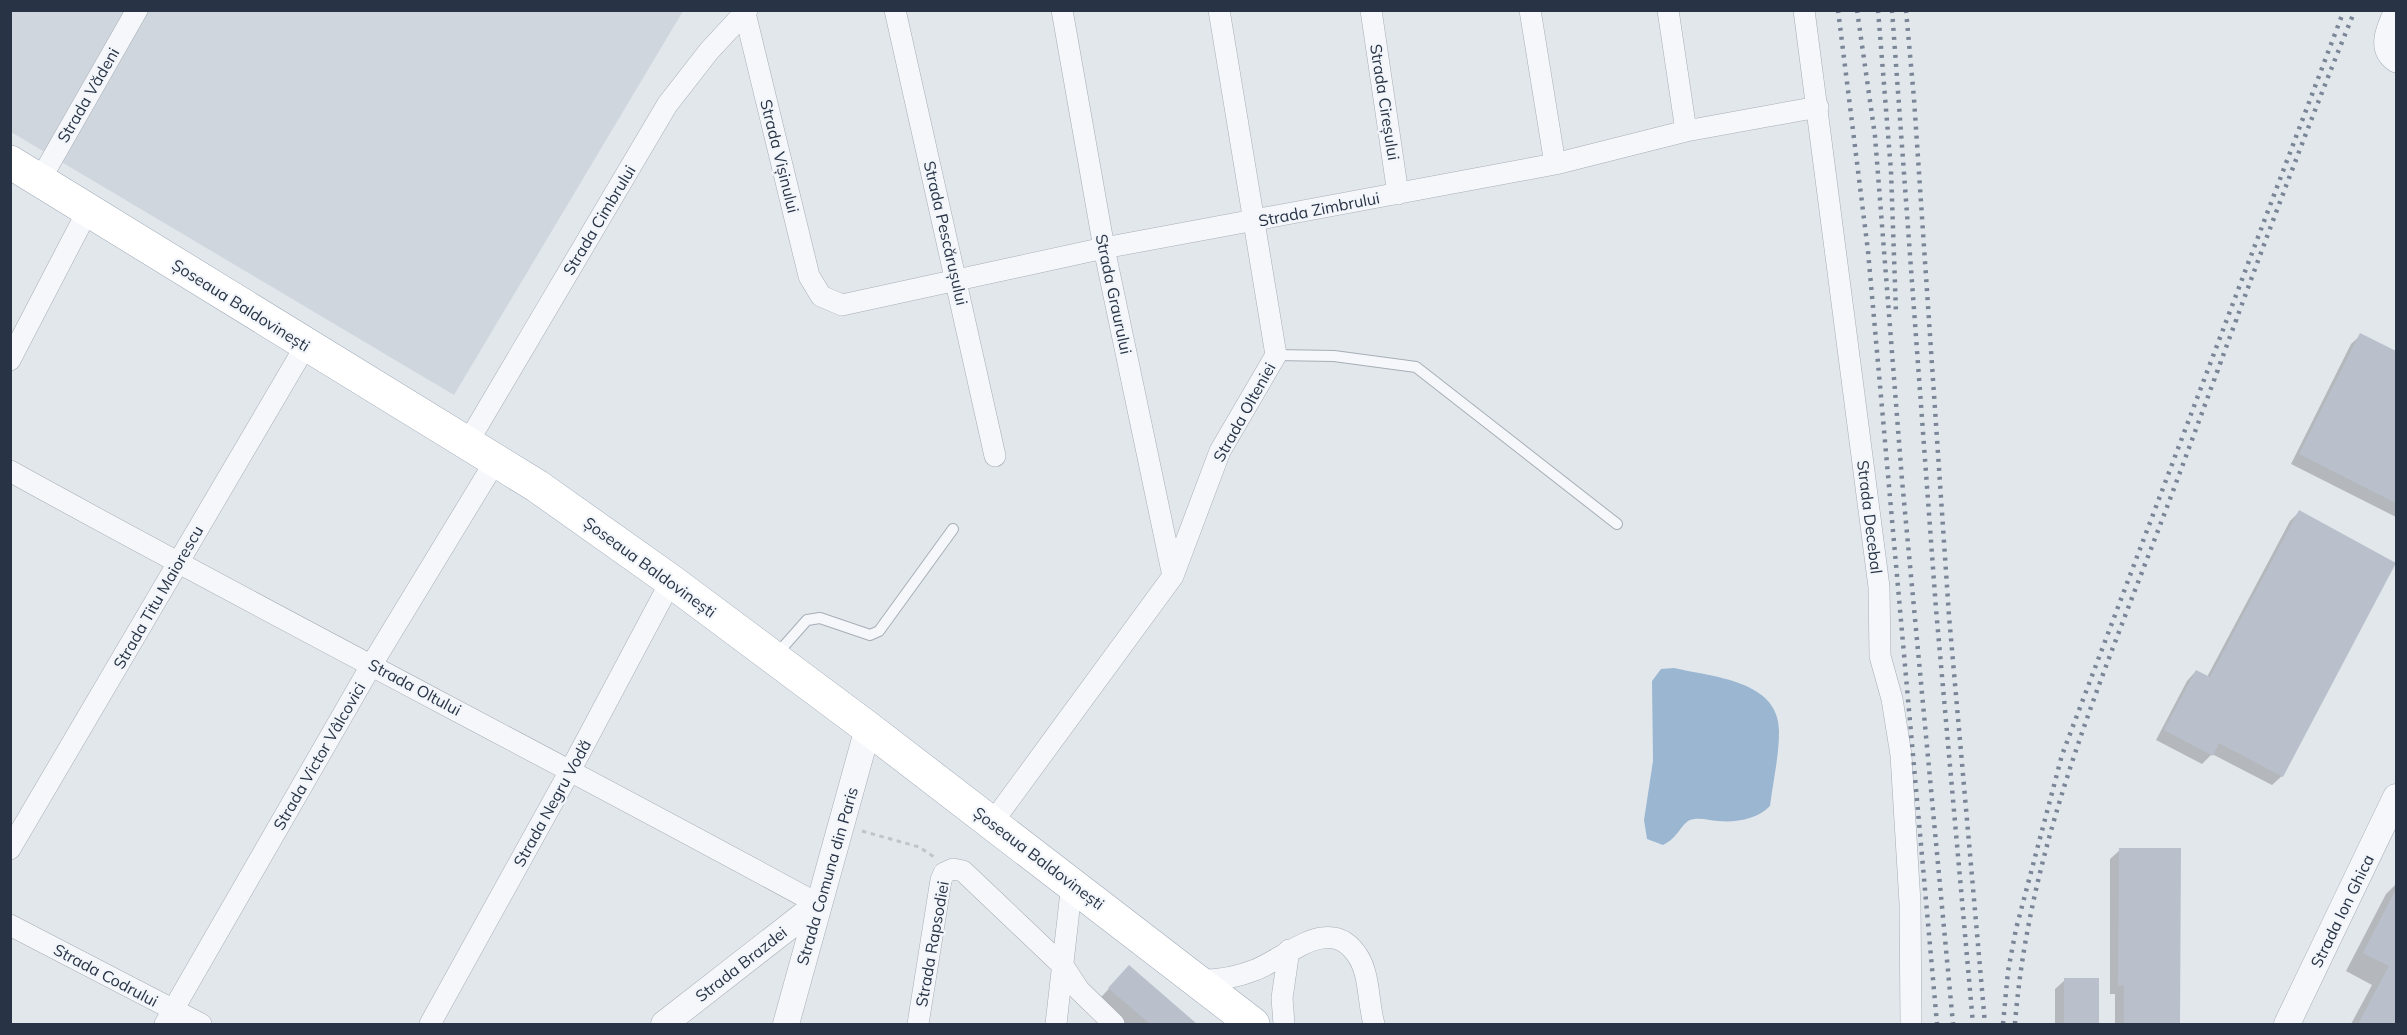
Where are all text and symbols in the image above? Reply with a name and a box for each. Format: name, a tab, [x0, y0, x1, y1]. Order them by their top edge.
street label: Strada Cireșului	[1366, 42, 1404, 162]
street label: Strada Vădeni	[53, 44, 123, 146]
street label: Strada Vișinului	[756, 97, 804, 215]
street label: Strada Pescărușului	[920, 159, 972, 307]
street label: Strada Cimbrului	[558, 161, 640, 279]
street label: Strada Zimbrului	[1257, 187, 1381, 231]
street label: Strada Graurului	[1091, 232, 1137, 356]
street label: Șoseaua Baldovinești	[168, 254, 314, 356]
street label: Strada Olteniei	[1209, 359, 1279, 465]
street label: Strada Decebal	[1853, 459, 1887, 575]
street label: Șoseaua Baldovinești	[580, 512, 720, 622]
street label: Strada Titu Maiorescu	[109, 522, 207, 672]
street label: Strada Oltului	[365, 654, 465, 720]
street label: Strada Victor Vâlcovici	[269, 679, 369, 833]
street label: Strada Negru Vodă	[509, 736, 595, 870]
street label: Strada Comuna din Paris	[792, 785, 862, 967]
street label: Șoseaua Baldovinești	[970, 802, 1108, 914]
street label: Strada Ion Ghica	[2306, 851, 2378, 971]
street label: Strada Rapsodiei	[911, 879, 953, 1009]
street label: Strada Brazdei	[691, 922, 791, 1006]
street label: Strada Codrului	[50, 939, 162, 1011]

